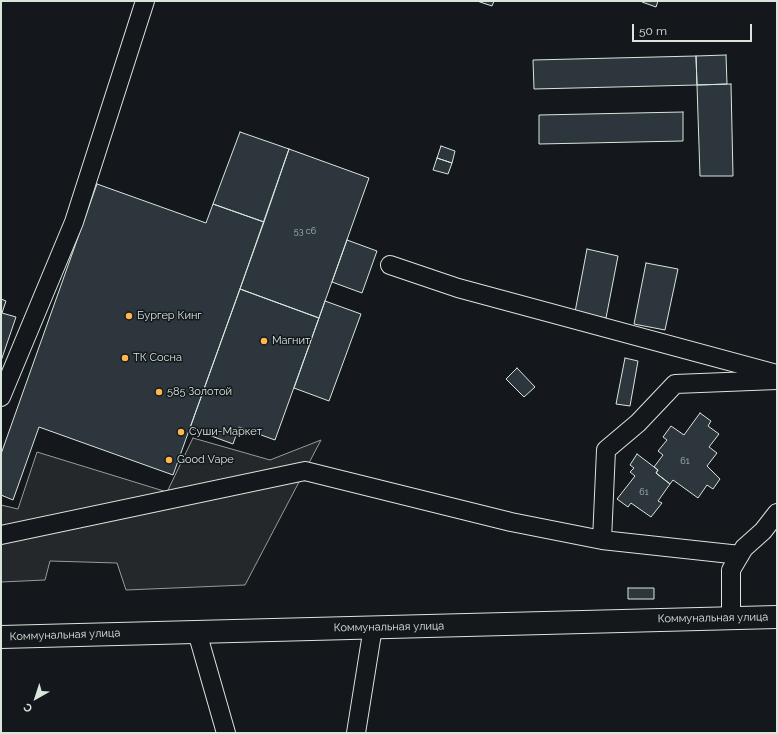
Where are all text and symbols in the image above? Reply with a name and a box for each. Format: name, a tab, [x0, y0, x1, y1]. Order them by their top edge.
scale bar	[634, 16, 754, 42]
text: 50 m	[639, 24, 667, 38]
house number: 53 с6	[294, 226, 316, 236]
place label: Бургер Кинг	[137, 309, 202, 323]
marker: Бургер Кинг	[124, 311, 134, 321]
place label: Магнит	[272, 334, 310, 348]
marker: Магнит	[259, 336, 269, 346]
place label: ТК Сосна	[133, 351, 182, 365]
marker: ТК Сосна	[120, 353, 130, 363]
place label: 585 Золотой	[167, 385, 232, 399]
marker: 585 Золотой	[154, 387, 164, 397]
place label: Суши-Маркет	[189, 425, 262, 439]
marker: Суши-Маркет	[176, 427, 186, 437]
place label: Good Vape	[177, 453, 234, 467]
marker: Good Vape	[164, 455, 174, 465]
house number: 61	[680, 456, 690, 466]
house number: 61	[639, 487, 649, 497]
street label: Коммунальная улица	[658, 610, 768, 626]
street label: Коммунальная улица	[334, 619, 444, 635]
street label: Коммунальная улица	[9, 626, 121, 644]
north arrow	[16, 678, 56, 718]
text: С	[21, 700, 35, 715]

